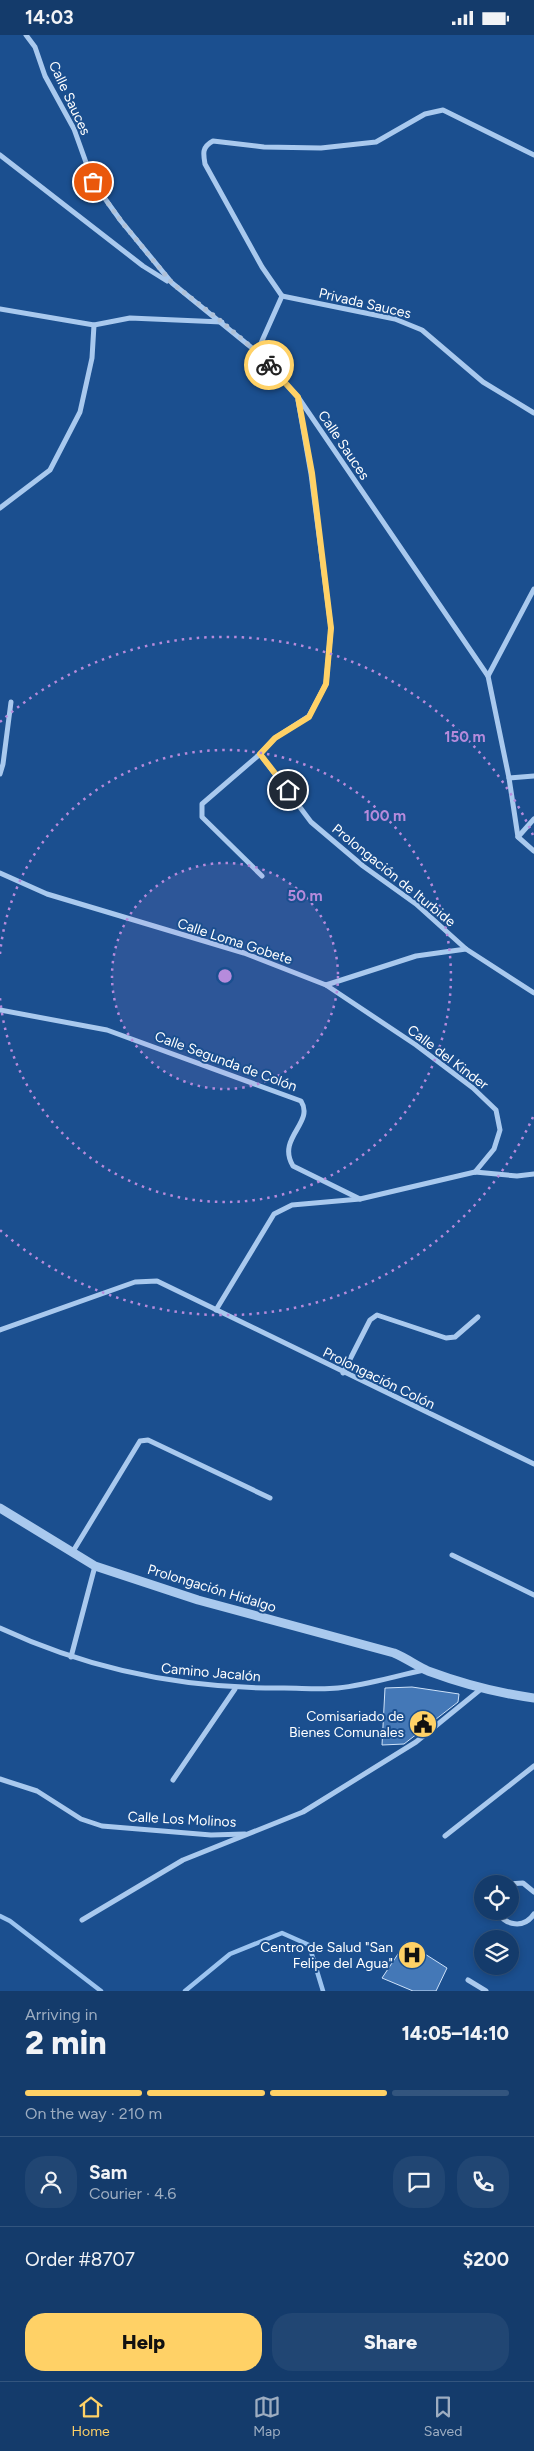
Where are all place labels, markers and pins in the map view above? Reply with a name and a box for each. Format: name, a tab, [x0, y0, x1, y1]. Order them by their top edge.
pin	[72, 161, 114, 203]
pin	[267, 769, 309, 811]
centre of rings	[216, 967, 234, 985]
place label: Comisariado de Bienes Comunales	[289, 1708, 404, 1741]
public building icon: Comisariado de Bienes Comunales	[408, 1709, 438, 1739]
place label: Centro de Salud "San Felipe del Agua"	[260, 1939, 393, 1972]
hospital icon: Centro de Salud "San Felipe del Agua"	[397, 1940, 427, 1970]

